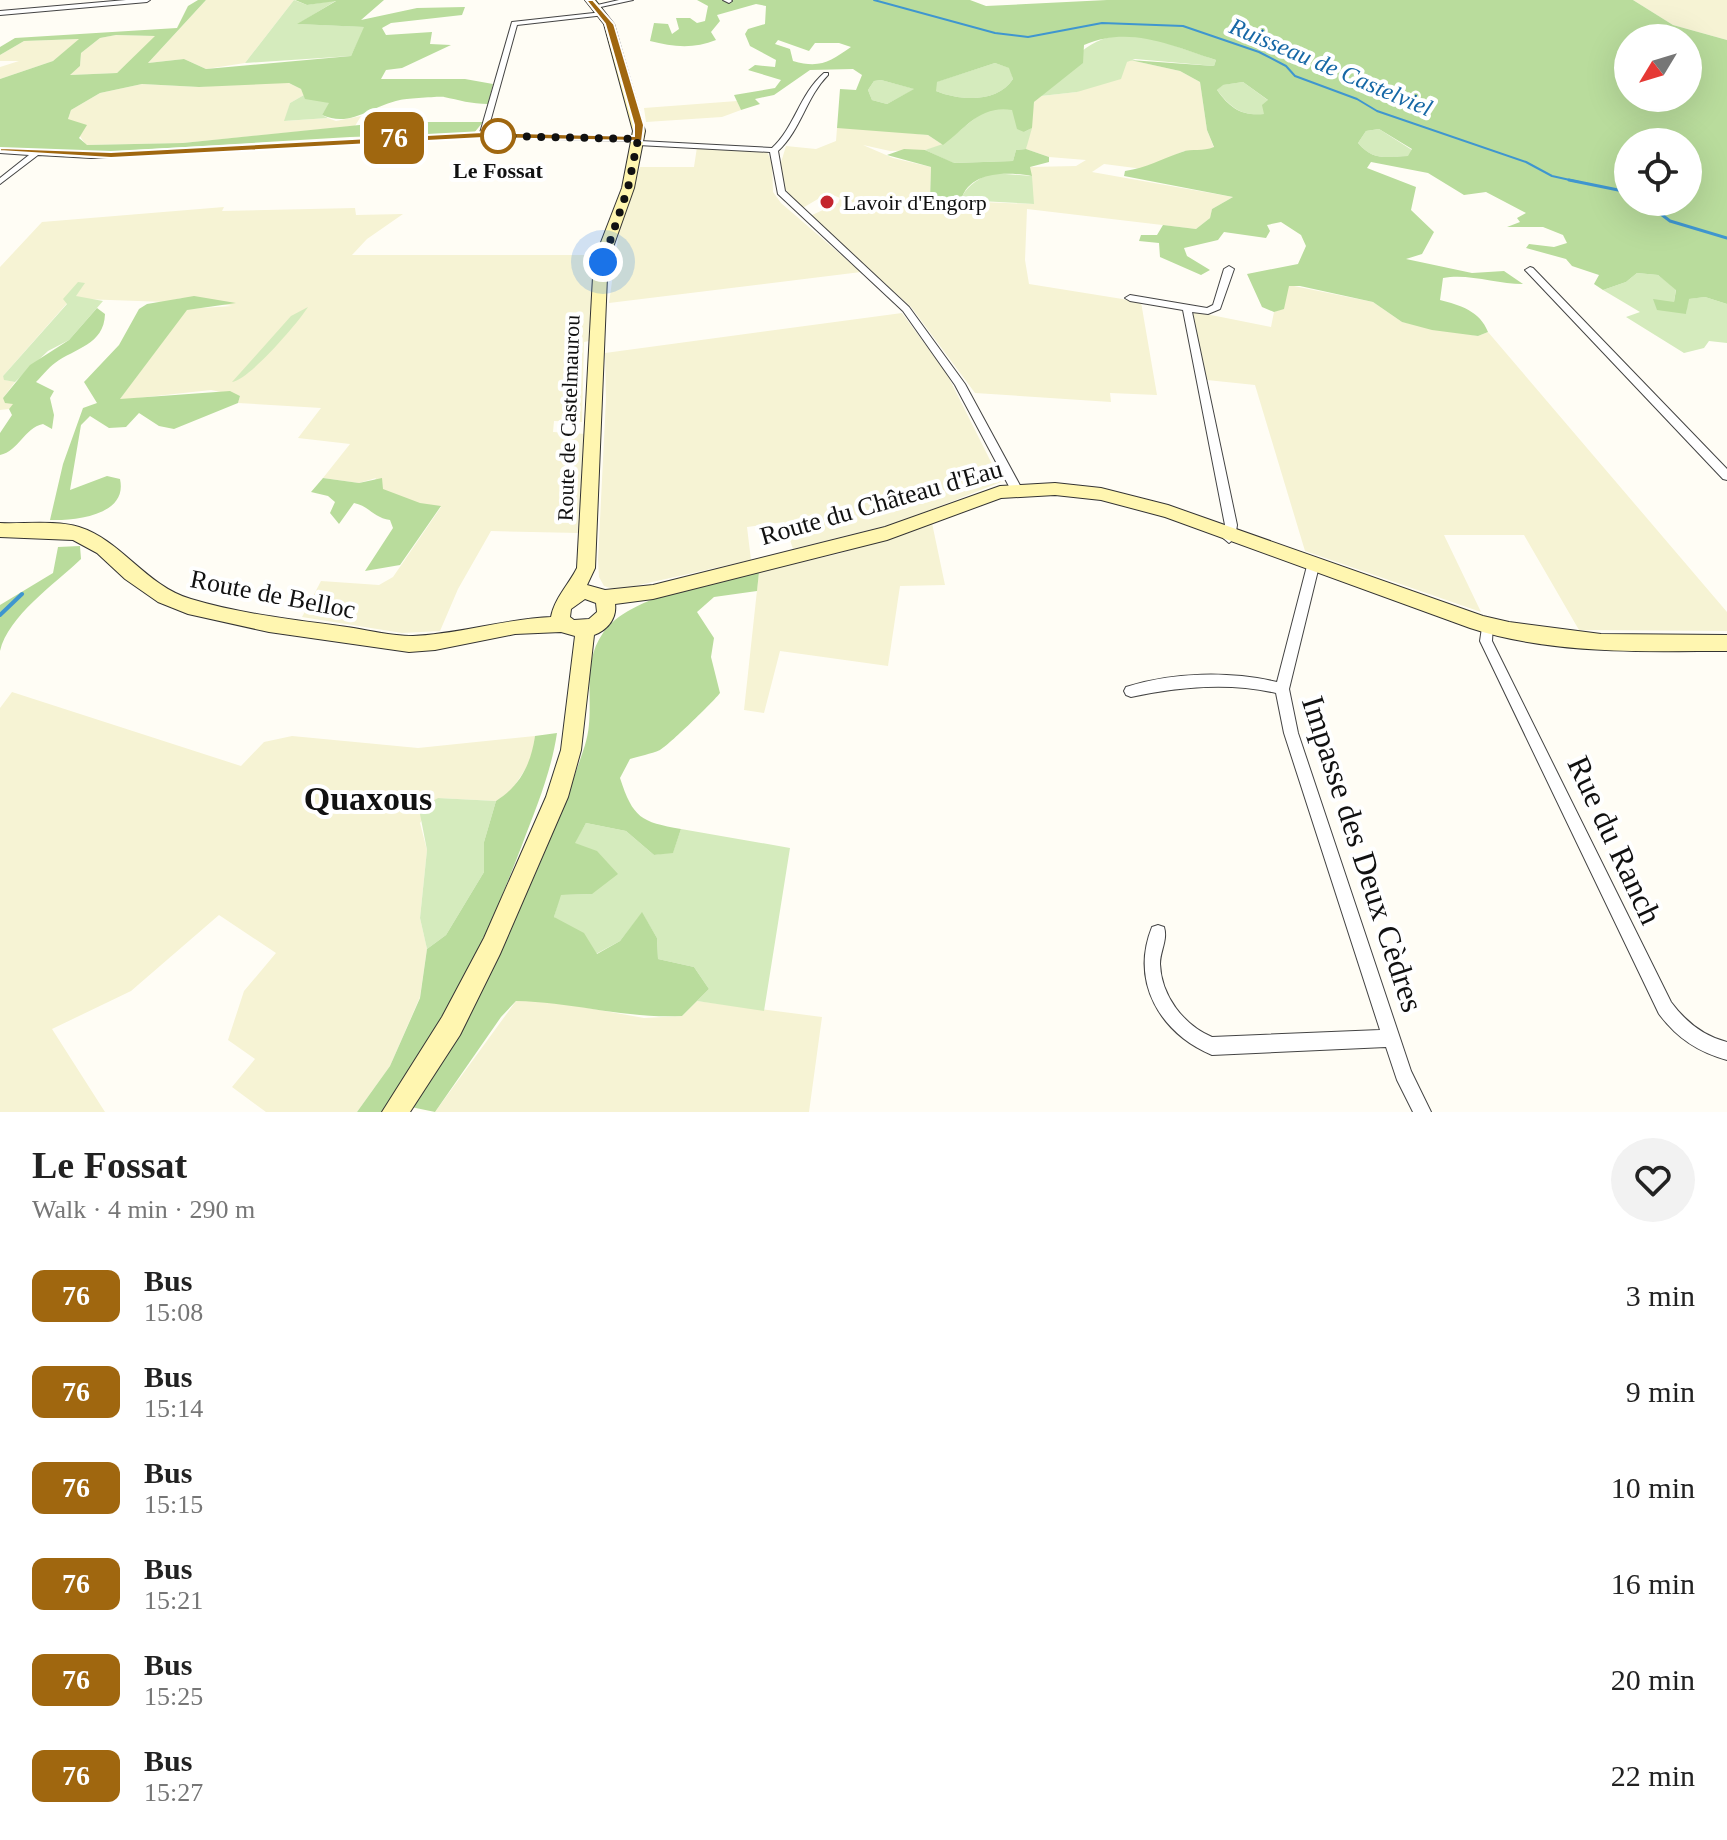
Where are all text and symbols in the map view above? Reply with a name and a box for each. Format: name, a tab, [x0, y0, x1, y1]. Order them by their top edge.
water label: Ruisseau de Castelviel	[1225, 12, 1436, 122]
north arrow	[1614, 24, 1702, 112]
map controls	[1614, 24, 1702, 216]
line badge: 76	[358, 112, 430, 164]
marker: Le Fossat	[481, 119, 515, 153]
text: 76	[380, 122, 408, 153]
button: locate	[1614, 128, 1702, 216]
place label: Le Fossat	[453, 158, 544, 183]
place label: Lavoir d'Engorp	[843, 190, 987, 215]
marker: Lavoir d'Engorp	[818, 193, 836, 211]
your location	[583, 242, 623, 282]
street label: Route de Castelmaurou	[552, 314, 585, 522]
street label: Route du Château d'Eau	[757, 454, 1006, 551]
street label: Route de Belloc	[188, 564, 358, 625]
street label: Impasse des Deux Cèdres	[1295, 692, 1431, 1016]
street label: Rue du Ranch	[1560, 750, 1670, 930]
district label: Quaxous	[304, 780, 432, 817]
button: heart	[1611, 1138, 1695, 1222]
text: Le Fossat	[32, 1144, 187, 1186]
text: Walk · 4 min · 290 m	[32, 1195, 255, 1224]
text: Bus	[144, 1264, 192, 1297]
text: 3 min	[1626, 1279, 1695, 1312]
text: 76	[62, 1280, 90, 1311]
text: 15:08	[144, 1298, 203, 1327]
text: Bus	[144, 1360, 192, 1393]
text: 9 min	[1626, 1375, 1695, 1408]
text: 76	[62, 1376, 90, 1407]
text: 15:14	[144, 1394, 203, 1423]
text: Bus	[144, 1456, 192, 1489]
text: 10 min	[1611, 1471, 1695, 1504]
text: 76	[62, 1472, 90, 1503]
text: 15:15	[144, 1490, 203, 1519]
text: Bus	[144, 1552, 192, 1585]
text: 16 min	[1611, 1567, 1695, 1600]
text: 76	[62, 1568, 90, 1599]
text: 15:21	[144, 1586, 203, 1615]
text: Bus	[144, 1648, 192, 1681]
text: 20 min	[1611, 1663, 1695, 1696]
text: 76	[62, 1664, 90, 1695]
text: 15:25	[144, 1682, 203, 1711]
text: Bus	[144, 1744, 192, 1777]
text: 22 min	[1611, 1759, 1695, 1792]
text: 76	[62, 1760, 90, 1791]
text: 15:27	[144, 1778, 203, 1807]

